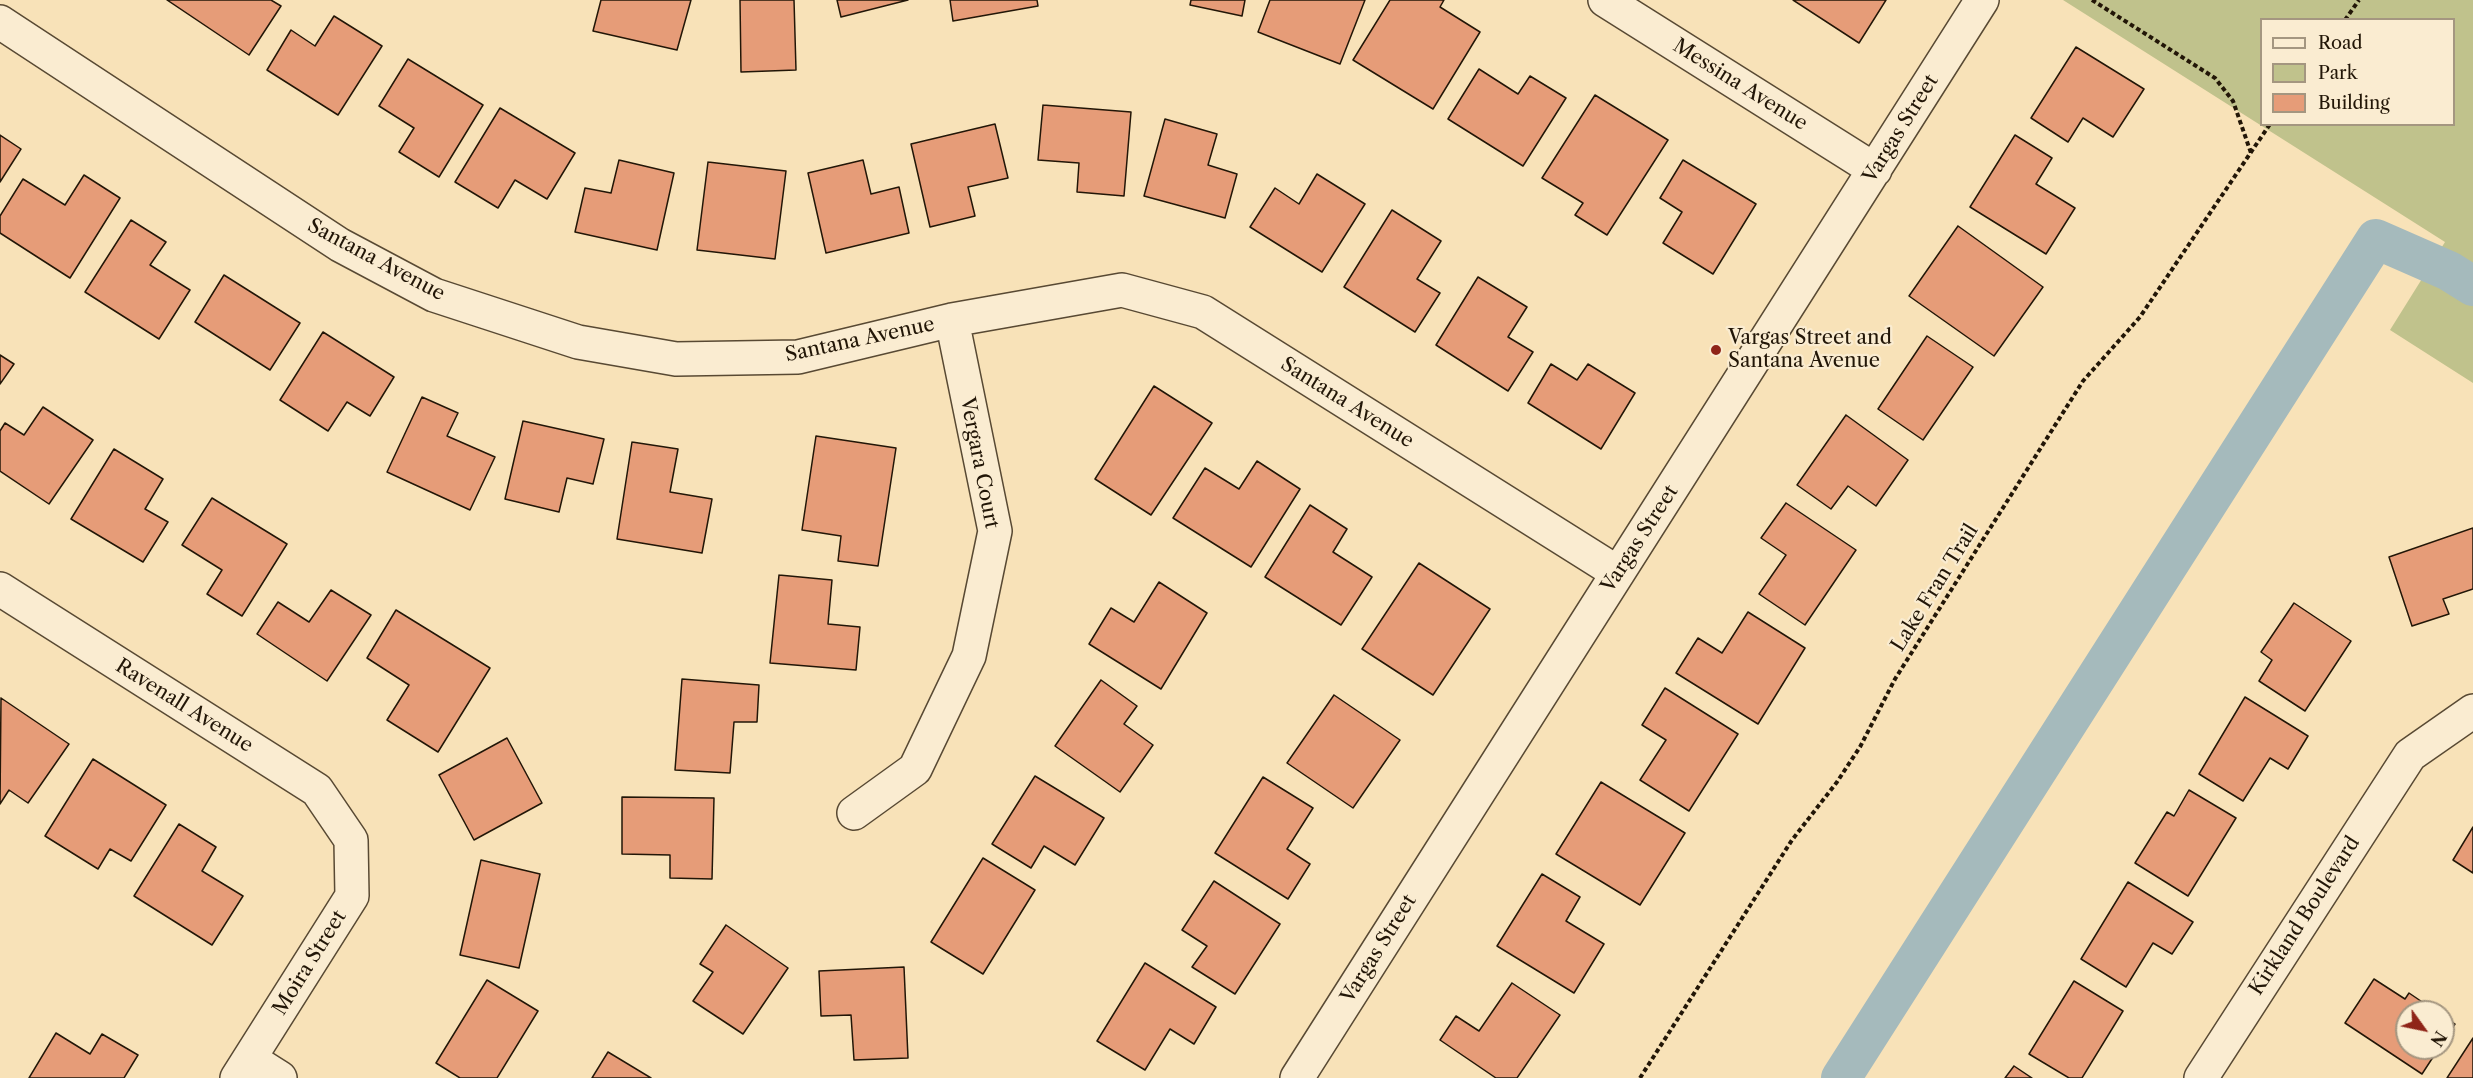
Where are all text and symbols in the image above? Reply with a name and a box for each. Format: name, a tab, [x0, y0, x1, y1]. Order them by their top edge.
legend	[2260, 18, 2455, 126]
text: Road	[2318, 32, 2363, 54]
street label: Messina Avenue	[1668, 34, 1812, 136]
text: Park	[2318, 62, 2357, 84]
street label: Vargas Street	[1858, 70, 1944, 188]
text: Building	[2318, 92, 2390, 114]
street label: Santana Avenue	[303, 214, 449, 306]
street label: Santana Avenue	[783, 312, 937, 368]
place label: Vargas Street and Santana Avenue	[1728, 326, 1892, 373]
marker: Vargas Street and Santana Avenue	[1709, 343, 1723, 357]
street label: Santana Avenue	[1276, 353, 1418, 453]
street label: Vergara Court	[955, 395, 1003, 531]
street label: Vargas Street	[1596, 481, 1684, 597]
street label: Lake Fran Trail	[1886, 520, 1984, 656]
street label: Ravenall Avenue	[111, 654, 257, 758]
street label: Kirkland Boulevard	[2245, 832, 2365, 1000]
street label: Vargas Street	[1336, 890, 1422, 1008]
street label: Moira Street	[268, 906, 352, 1020]
north arrow	[2395, 1000, 2455, 1060]
text: N	[2426, 1027, 2451, 1050]

